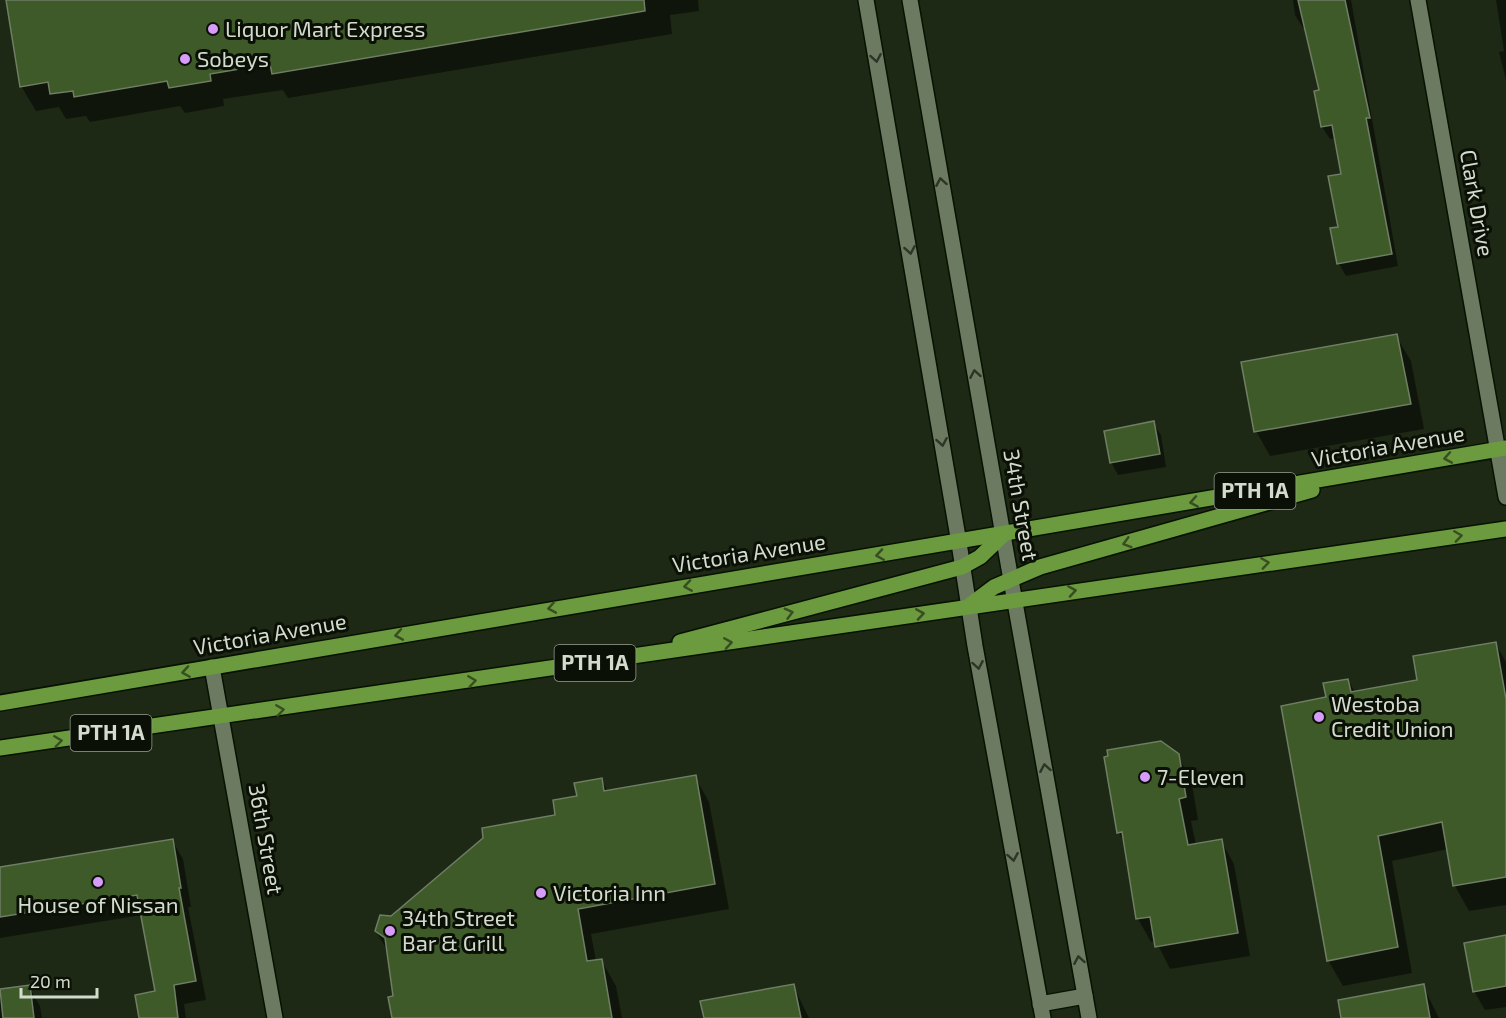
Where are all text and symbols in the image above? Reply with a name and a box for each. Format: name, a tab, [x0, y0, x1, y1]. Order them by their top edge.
place label: Liquor Mart Express	[225, 15, 426, 41]
marker: Liquor Mart Express	[206, 22, 220, 36]
place label: Sobeys	[197, 45, 269, 71]
marker: Sobeys	[178, 52, 192, 66]
one-way arrow	[869, 52, 882, 62]
street label: Clark Drive	[1456, 147, 1500, 258]
one-way arrow	[936, 177, 948, 186]
one-way arrow	[903, 245, 915, 254]
one-way arrow	[969, 369, 982, 379]
street label: Victoria Avenue	[1309, 419, 1466, 471]
one-way arrow	[935, 437, 948, 447]
street label: 34th Street	[999, 447, 1045, 563]
one-way arrow	[1444, 451, 1454, 464]
road number: PTH 1A	[1214, 473, 1296, 509]
one-way arrow	[1189, 495, 1199, 507]
street label: Victoria Avenue	[670, 527, 827, 577]
one-way arrow	[1453, 530, 1463, 542]
one-way arrow	[1122, 535, 1132, 548]
one-way arrow	[876, 549, 885, 561]
one-way arrow	[1260, 558, 1270, 570]
one-way arrow	[683, 579, 693, 592]
one-way arrow	[1067, 586, 1077, 598]
one-way arrow	[547, 602, 556, 614]
street label: Victoria Avenue	[191, 607, 348, 659]
one-way arrow	[783, 608, 794, 620]
one-way arrow	[916, 609, 925, 621]
one-way arrow	[395, 628, 404, 640]
one-way arrow	[723, 638, 732, 650]
road number: PTH 1A	[554, 645, 636, 681]
one-way arrow	[971, 660, 984, 670]
one-way arrow	[182, 665, 191, 677]
one-way arrow	[467, 675, 477, 688]
place label: Westoba Credit Union	[1331, 690, 1453, 741]
one-way arrow	[275, 704, 284, 716]
marker: Westoba Credit Union	[1312, 710, 1326, 724]
road number: PTH 1A	[70, 715, 152, 751]
one-way arrow	[53, 735, 63, 747]
place label: 7-Eleven	[1157, 763, 1244, 789]
one-way arrow	[1039, 764, 1052, 774]
marker: 7-Eleven	[1138, 770, 1152, 784]
street label: 36th Street	[244, 781, 290, 896]
one-way arrow	[1006, 851, 1019, 861]
marker: House of Nissan	[91, 875, 105, 889]
place label: Victoria Inn	[553, 879, 666, 905]
marker: Victoria Inn	[534, 886, 548, 900]
place label: House of Nissan	[17, 891, 179, 917]
place label: 34th Street Bar & Grill	[402, 904, 515, 955]
marker: 34th Street Bar & Grill	[383, 924, 397, 938]
one-way arrow	[1073, 956, 1086, 966]
scale bar	[21, 961, 98, 999]
text: 20 m	[30, 970, 71, 992]

